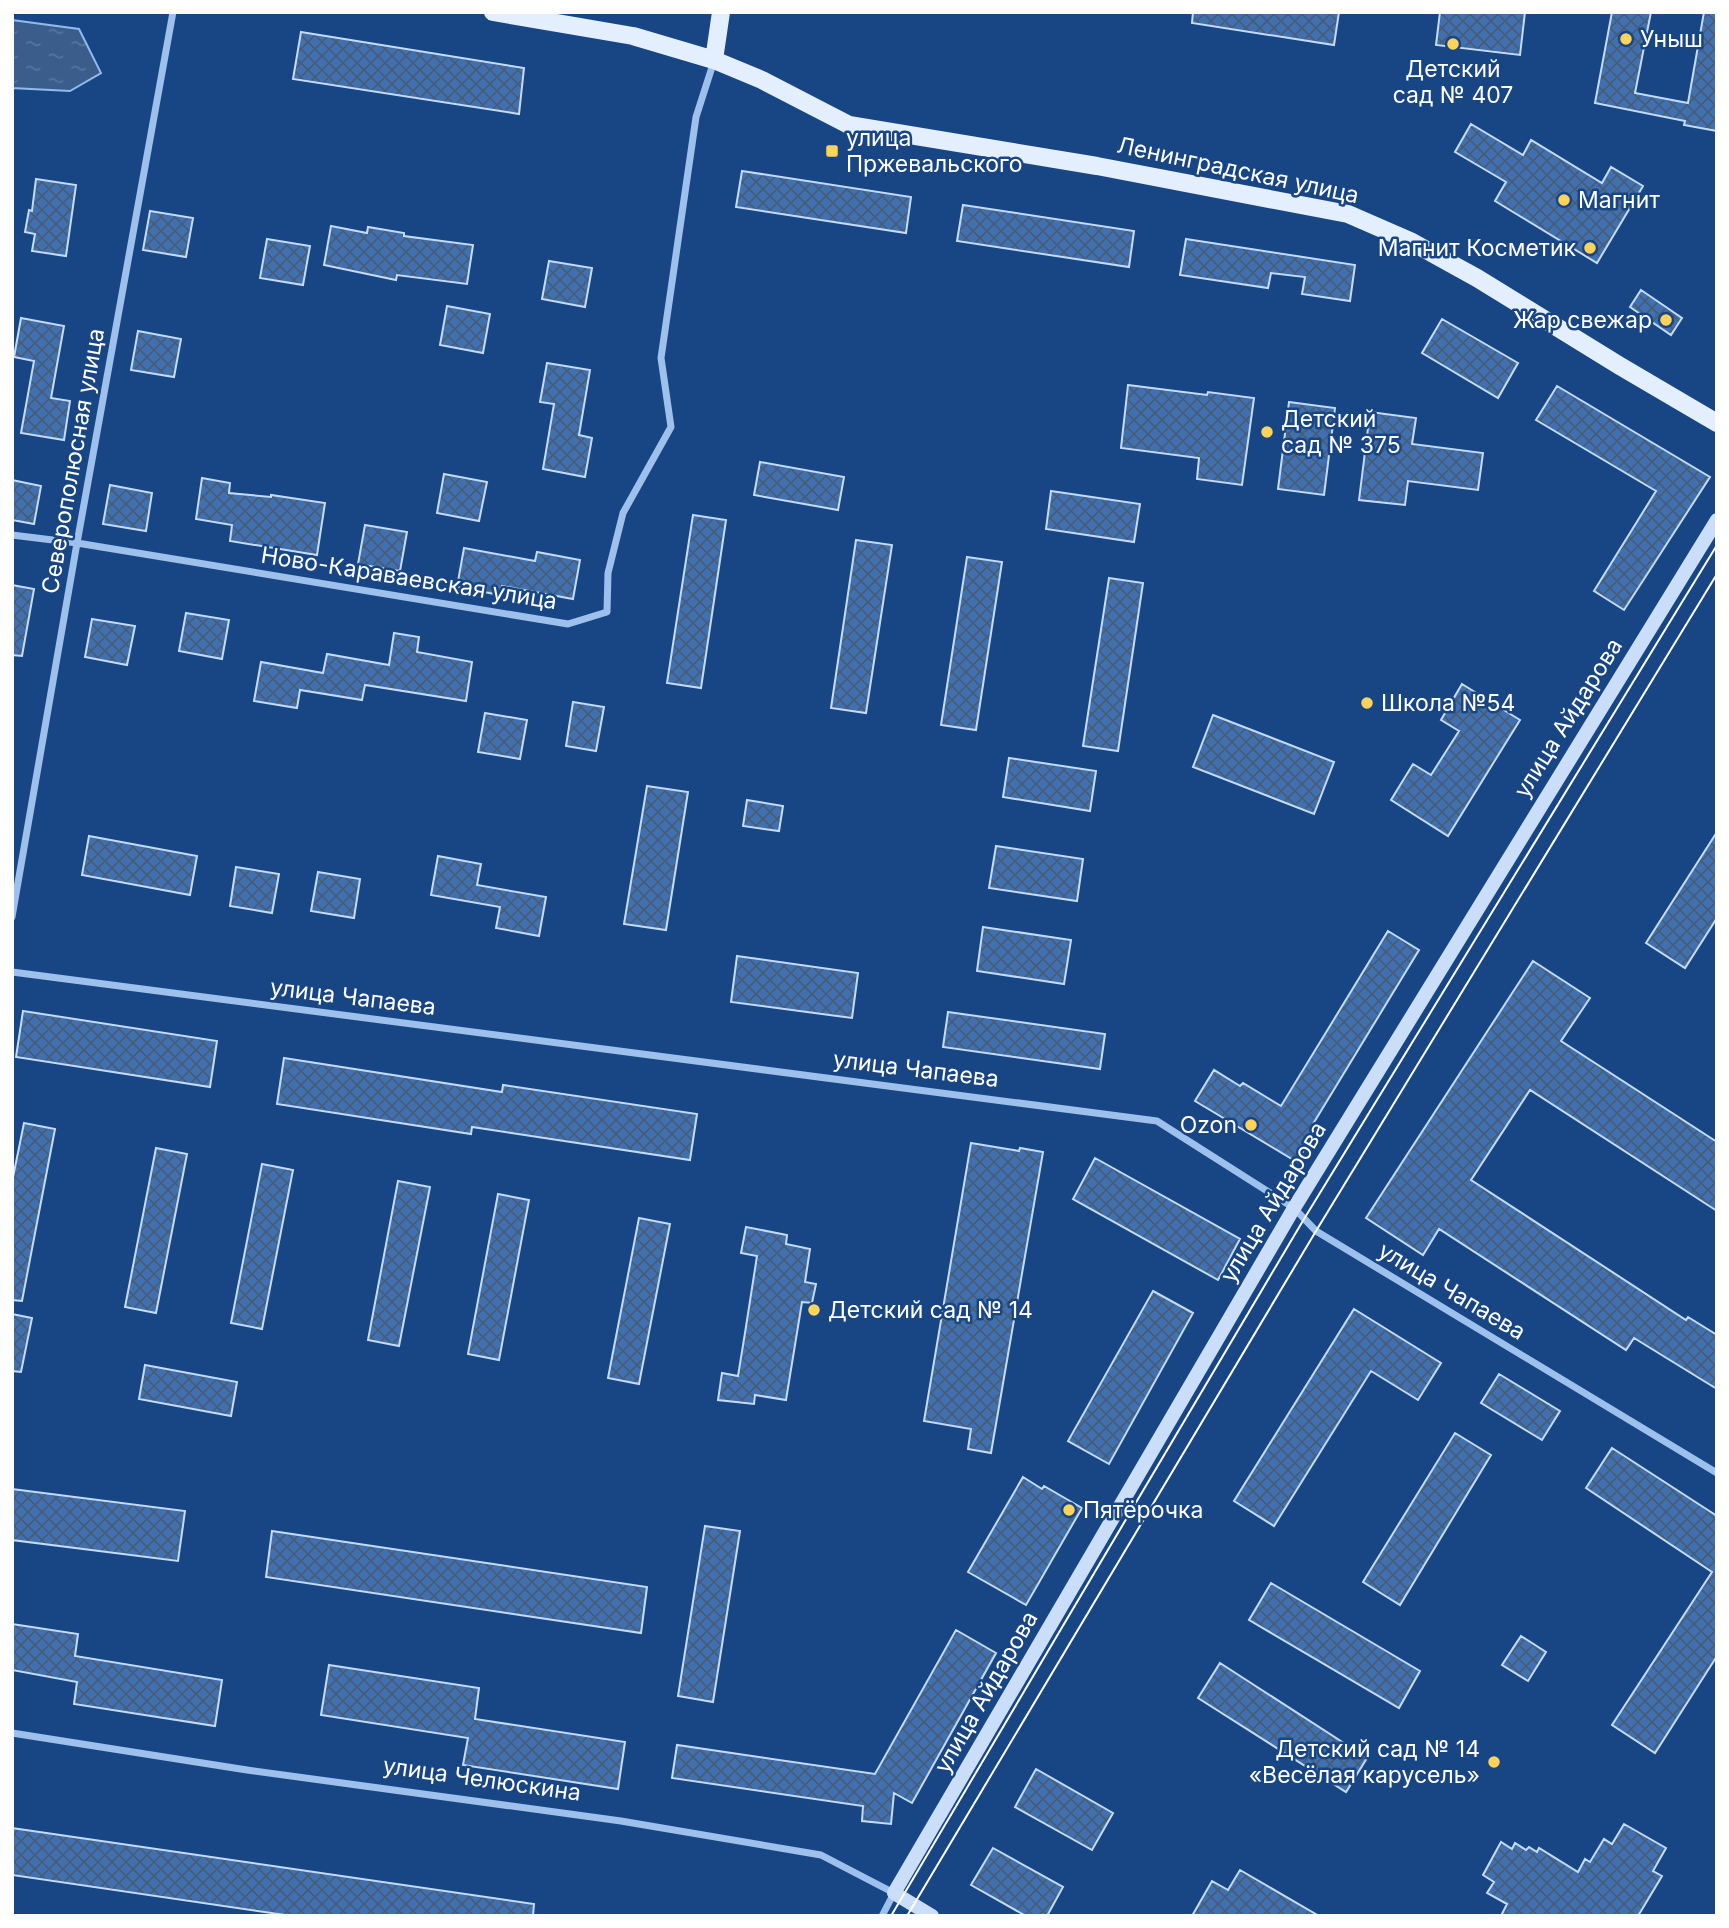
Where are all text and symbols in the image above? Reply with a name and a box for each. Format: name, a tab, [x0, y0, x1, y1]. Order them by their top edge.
place label: Уныш	[1640, 25, 1703, 53]
marker: Уныш	[1618, 31, 1634, 47]
marker: Детский сад № 407	[1445, 36, 1461, 52]
place label: Детский сад № 407	[1393, 55, 1513, 109]
place label: улица Пржевальского	[846, 124, 1023, 178]
street label: Ленинградская улица	[1114, 131, 1362, 209]
marker: улица Пржевальского	[824, 143, 840, 159]
place label: Магнит	[1578, 186, 1660, 214]
marker: Магнит	[1556, 192, 1572, 208]
place label: Магнит Косметик	[1378, 234, 1577, 262]
marker: Магнит Косметик	[1582, 240, 1598, 256]
place label: Жар свежар	[1513, 306, 1652, 334]
marker: Жар свежар	[1658, 312, 1674, 328]
street label: Северополюсная улица	[36, 326, 110, 596]
place label: Детский сад № 375	[1281, 405, 1401, 459]
marker: Детский сад № 375	[1259, 424, 1275, 440]
street label: Ново-Караваевская улица	[259, 541, 559, 615]
street label: улица Айдарова	[1508, 633, 1628, 803]
place label: Школа №54	[1381, 689, 1515, 717]
marker: Школа №54	[1359, 695, 1375, 711]
street label: улица Чапаева	[269, 973, 437, 1021]
street label: улица Чапаева	[832, 1045, 1000, 1093]
place label: Ozon	[1180, 1111, 1237, 1139]
street label: улица Айдарова	[1214, 1117, 1332, 1287]
marker: Ozon	[1243, 1117, 1259, 1133]
street label: улица Чапаева	[1373, 1236, 1531, 1346]
place label: Детский сад № 14	[828, 1296, 1033, 1324]
marker: Детский сад № 14	[806, 1302, 822, 1318]
place label: Пятёрочка	[1083, 1496, 1203, 1524]
marker: Пятёрочка	[1061, 1502, 1077, 1518]
street label: улица Айдарова	[928, 1606, 1044, 1778]
place label: Детский сад № 14 «Весёлая карусель»	[1249, 1735, 1480, 1789]
street label: улица Челюскина	[381, 1751, 583, 1807]
marker: Детский сад № 14 «Весёлая карусель»	[1486, 1754, 1502, 1770]

